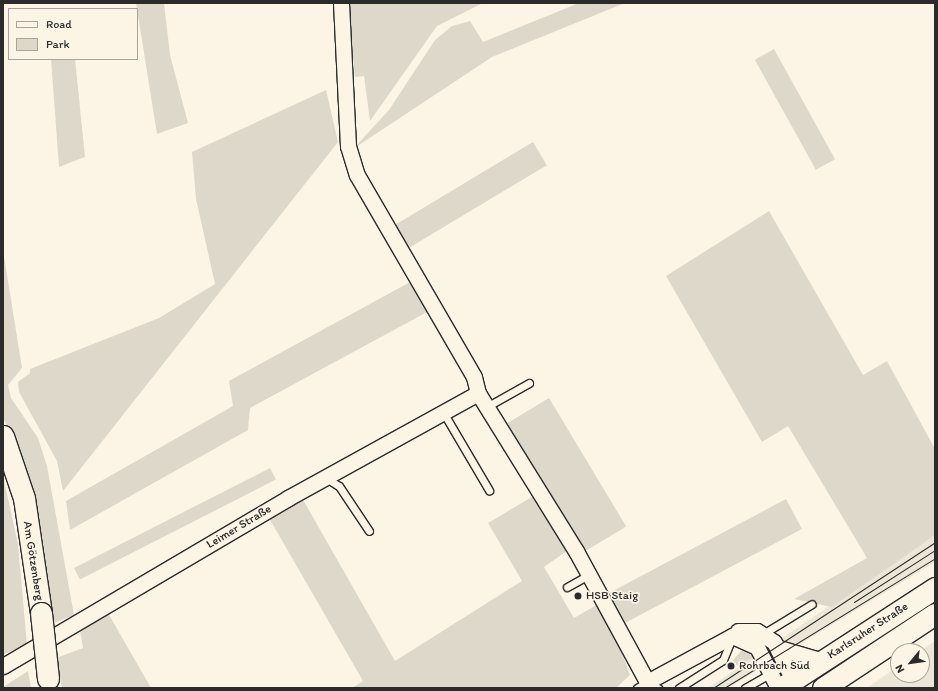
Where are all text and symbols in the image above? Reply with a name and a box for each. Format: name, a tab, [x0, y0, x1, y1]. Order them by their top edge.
legend	[8, 8, 138, 60]
text: Road	[46, 17, 72, 31]
text: Park	[46, 37, 70, 51]
street label: Leimer Straße	[204, 502, 274, 552]
street label: Am Götzenberg	[20, 520, 46, 602]
place label: HSB Staig	[586, 589, 638, 603]
marker: HSB Staig	[573, 591, 583, 601]
street label: Karlsruher Straße	[825, 600, 911, 662]
north arrow	[890, 643, 930, 683]
place label: Rohrbach Süd	[739, 659, 810, 673]
marker: Rohrbach Süd	[726, 661, 736, 671]
text: N	[892, 662, 907, 675]

